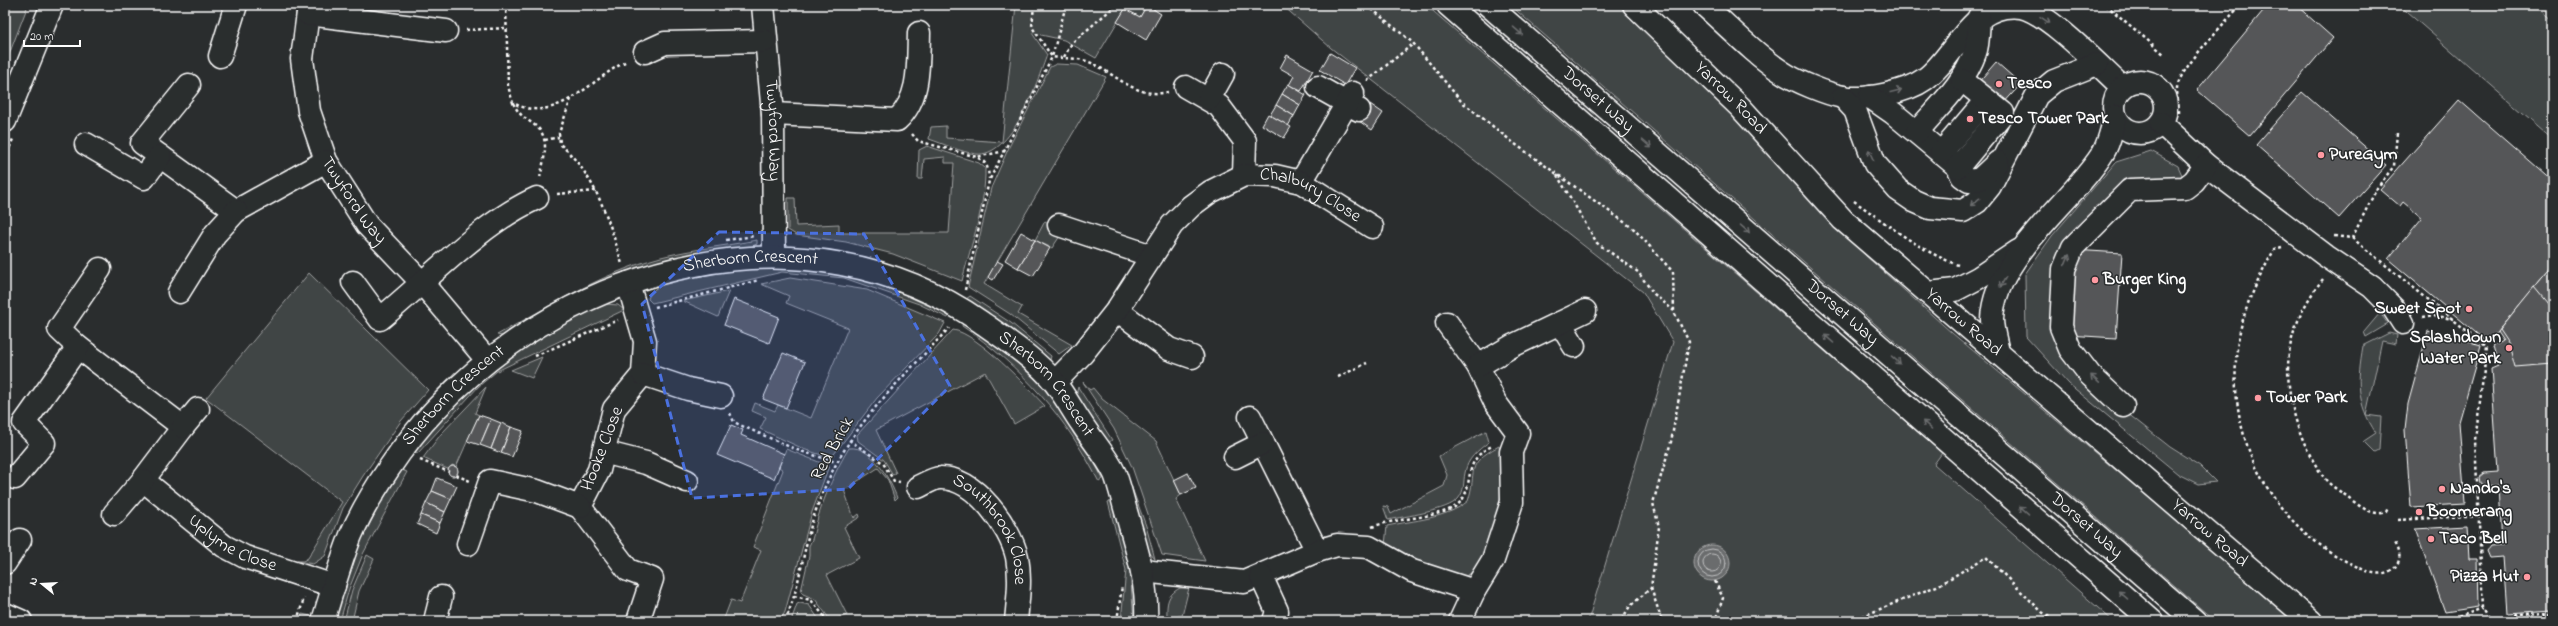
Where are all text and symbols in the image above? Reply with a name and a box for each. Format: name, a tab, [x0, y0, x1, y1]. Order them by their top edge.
one-way arrow	[2039, 17, 2051, 25]
scale bar	[24, 22, 80, 48]
one-way arrow	[1512, 26, 1523, 35]
text: 20 m	[30, 28, 53, 46]
street label: Yarrow Road	[1688, 56, 1772, 141]
street label: Dorset Way	[1554, 60, 1640, 140]
place label: Tesco	[2007, 71, 2052, 97]
street label: Twyford Way	[757, 79, 786, 181]
marker: Tesco	[1994, 79, 2004, 89]
one-way arrow	[1889, 87, 1902, 94]
place label: Tesco Tower Park	[1978, 106, 2110, 132]
marker: Tesco Tower Park	[1965, 114, 1975, 124]
one-way arrow	[1642, 139, 1653, 148]
place label: PureGym	[2329, 142, 2398, 169]
one-way arrow	[1867, 149, 1874, 161]
marker: PureGym	[2316, 150, 2326, 160]
street label: Twyford Way	[314, 152, 392, 251]
street label: Chalbury Close	[1259, 163, 1367, 230]
one-way arrow	[1970, 198, 1981, 207]
one-way arrow	[1740, 224, 1750, 233]
street label: Sherborn Crescent	[681, 245, 819, 280]
one-way arrow	[2064, 255, 2072, 267]
place label: Burger King	[2102, 267, 2186, 294]
street label: Dorset Way	[1798, 273, 1884, 352]
marker: Burger King	[2090, 275, 2100, 285]
one-way arrow	[1999, 276, 2007, 288]
street label: Yarrow Road	[1919, 282, 2007, 363]
place label: Sweet Spot	[2374, 296, 2462, 322]
marker: Sweet Spot	[2464, 304, 2474, 314]
street label: Sherborn Crescent	[993, 325, 1100, 443]
place label: Splashdown Water Park	[2410, 325, 2502, 372]
one-way arrow	[1824, 334, 1834, 344]
street label: Sherborn Crescent	[396, 339, 511, 452]
marker: Splashdown Water Park	[2504, 343, 2514, 353]
one-way arrow	[1891, 356, 1901, 365]
one-way arrow	[2090, 375, 2100, 384]
place label: Tower Park	[2266, 385, 2349, 411]
marker: Tower Park	[2253, 393, 2263, 403]
street label: Hooke Close	[575, 402, 631, 495]
street label: Red Brick	[805, 412, 861, 486]
one-way arrow	[1921, 420, 1932, 429]
street label: Southbrook Close	[948, 468, 1032, 586]
place label: Nando's	[2450, 476, 2511, 502]
marker: Nando's	[2437, 484, 2447, 494]
street label: Dorset Way	[2043, 486, 2128, 565]
street label: Yarrow Road	[2165, 493, 2253, 574]
place label: Boomerang	[2426, 499, 2512, 526]
one-way arrow	[2019, 506, 2030, 515]
marker: Boomerang	[2414, 507, 2424, 517]
street label: Uplyme Close	[182, 508, 281, 580]
place label: Taco Bell	[2439, 526, 2507, 552]
marker: Taco Bell	[2426, 534, 2436, 544]
north arrow	[22, 564, 62, 604]
place label: Pizza Hut	[2450, 564, 2520, 590]
marker: Pizza Hut	[2522, 572, 2532, 582]
text: N	[25, 575, 42, 587]
one-way arrow	[2117, 591, 2128, 600]

